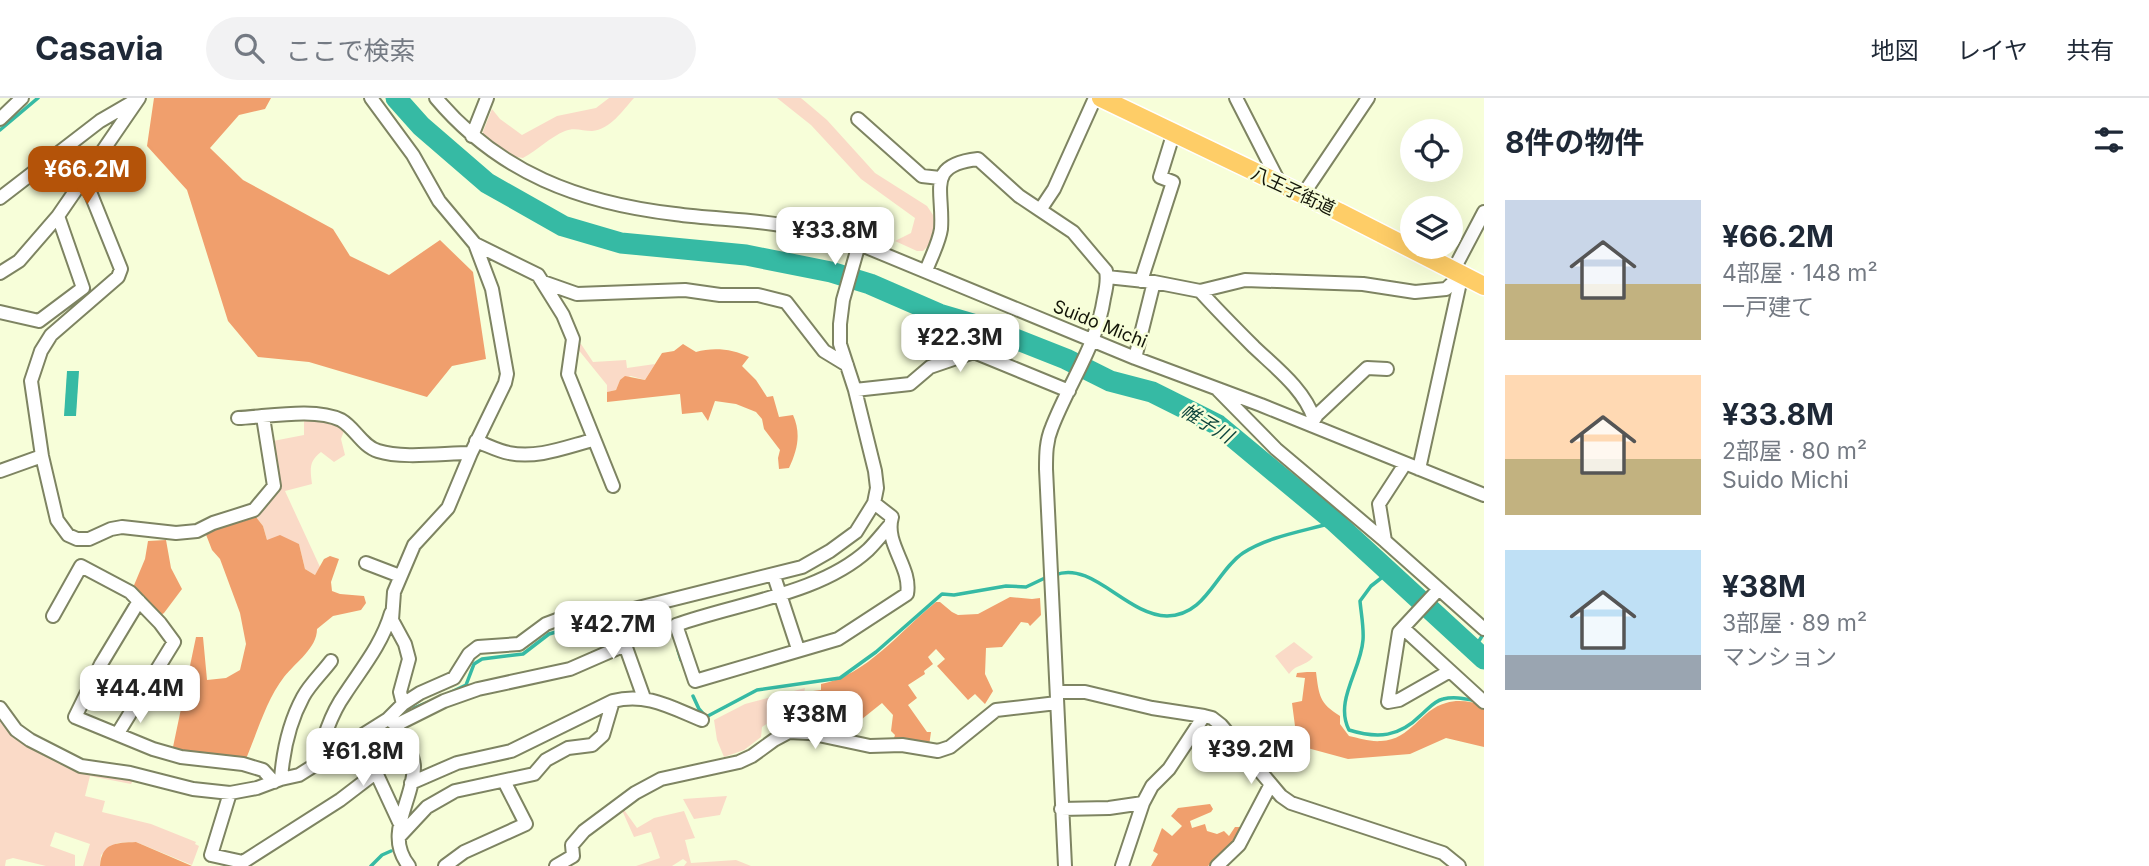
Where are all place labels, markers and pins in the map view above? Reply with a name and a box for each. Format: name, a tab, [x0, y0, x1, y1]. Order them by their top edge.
pin: ¥66.2M	[30, 146, 144, 206]
pin: ¥33.8M	[778, 208, 892, 267]
pin: ¥22.3M	[903, 314, 1017, 374]
pin: ¥42.7M	[556, 602, 670, 661]
pin: ¥44.4M	[83, 666, 197, 725]
pin: ¥38M	[774, 692, 856, 751]
pin: ¥39.2M	[1194, 726, 1308, 786]
pin: ¥61.8M	[306, 728, 420, 788]

